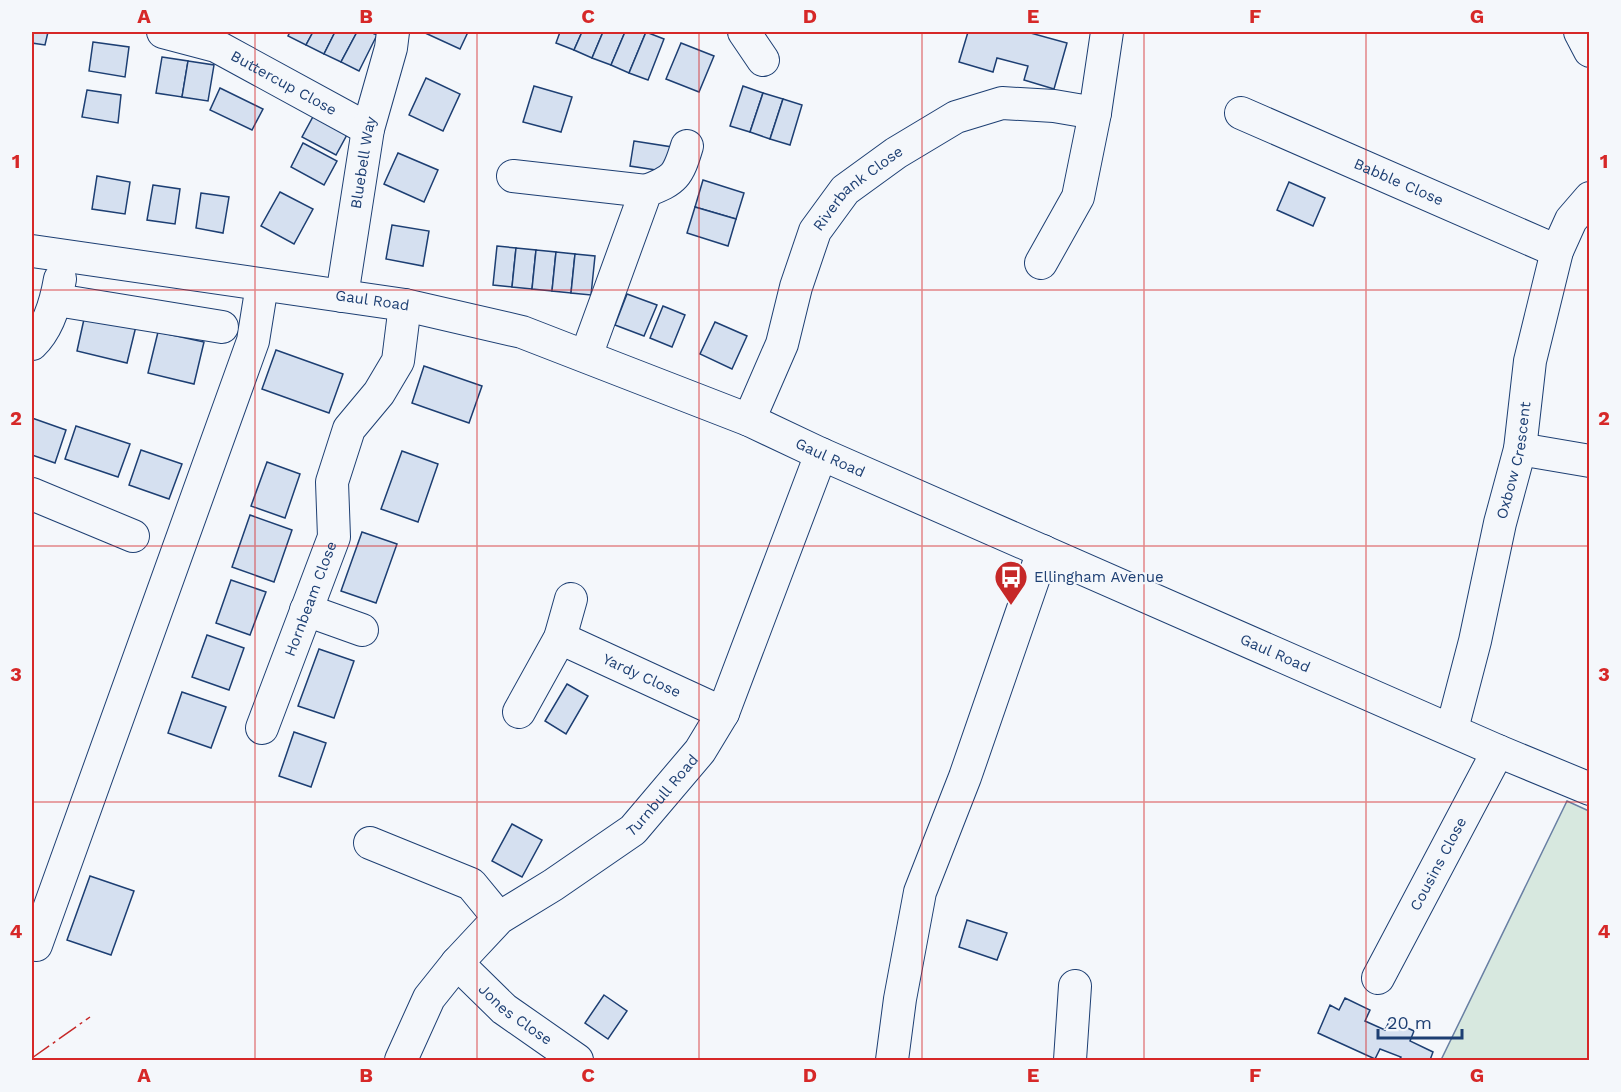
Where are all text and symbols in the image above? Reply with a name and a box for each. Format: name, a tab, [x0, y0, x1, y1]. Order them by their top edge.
text: A	[137, 4, 151, 28]
text: B	[359, 4, 373, 28]
text: C	[581, 4, 595, 28]
text: D	[803, 4, 817, 28]
text: E	[1027, 4, 1039, 28]
text: F	[1249, 4, 1261, 28]
text: G	[1470, 4, 1484, 28]
street label: Buttercup Close	[228, 47, 340, 119]
street label: Bluebell Way	[347, 114, 380, 210]
street label: Riverbank Close	[809, 142, 906, 234]
text: 1	[12, 149, 20, 173]
text: 1	[1600, 149, 1608, 173]
street label: Babble Close	[1351, 154, 1446, 209]
street label: Gaul Road	[334, 286, 411, 315]
street label: Oxbow Crescent	[1492, 400, 1534, 521]
text: 2	[10, 406, 22, 430]
text: 2	[1598, 406, 1610, 430]
street label: Gaul Road	[792, 434, 868, 481]
street label: Hornbeam Close	[281, 539, 341, 659]
bus stop icon: Ellingham Avenue	[993, 559, 1029, 606]
place label: Ellingham Avenue	[1034, 568, 1164, 586]
street label: Gaul Road	[1237, 630, 1313, 676]
street label: Yardy Close	[600, 650, 684, 701]
text: 3	[10, 662, 22, 686]
text: 3	[1598, 662, 1610, 686]
street label: Turnbull Road	[623, 751, 702, 841]
street label: Cousins Close	[1406, 814, 1470, 914]
text: 4	[10, 919, 23, 943]
text: 4	[1598, 919, 1611, 943]
street label: Jones Close	[475, 980, 556, 1049]
scale bar	[1378, 1002, 1462, 1040]
text: 20 m	[1387, 1012, 1432, 1033]
text: A	[137, 1063, 151, 1087]
text: B	[359, 1063, 373, 1087]
text: C	[581, 1063, 595, 1087]
text: D	[803, 1063, 817, 1087]
text: E	[1027, 1063, 1039, 1087]
text: F	[1249, 1063, 1261, 1087]
text: G	[1470, 1063, 1484, 1087]

